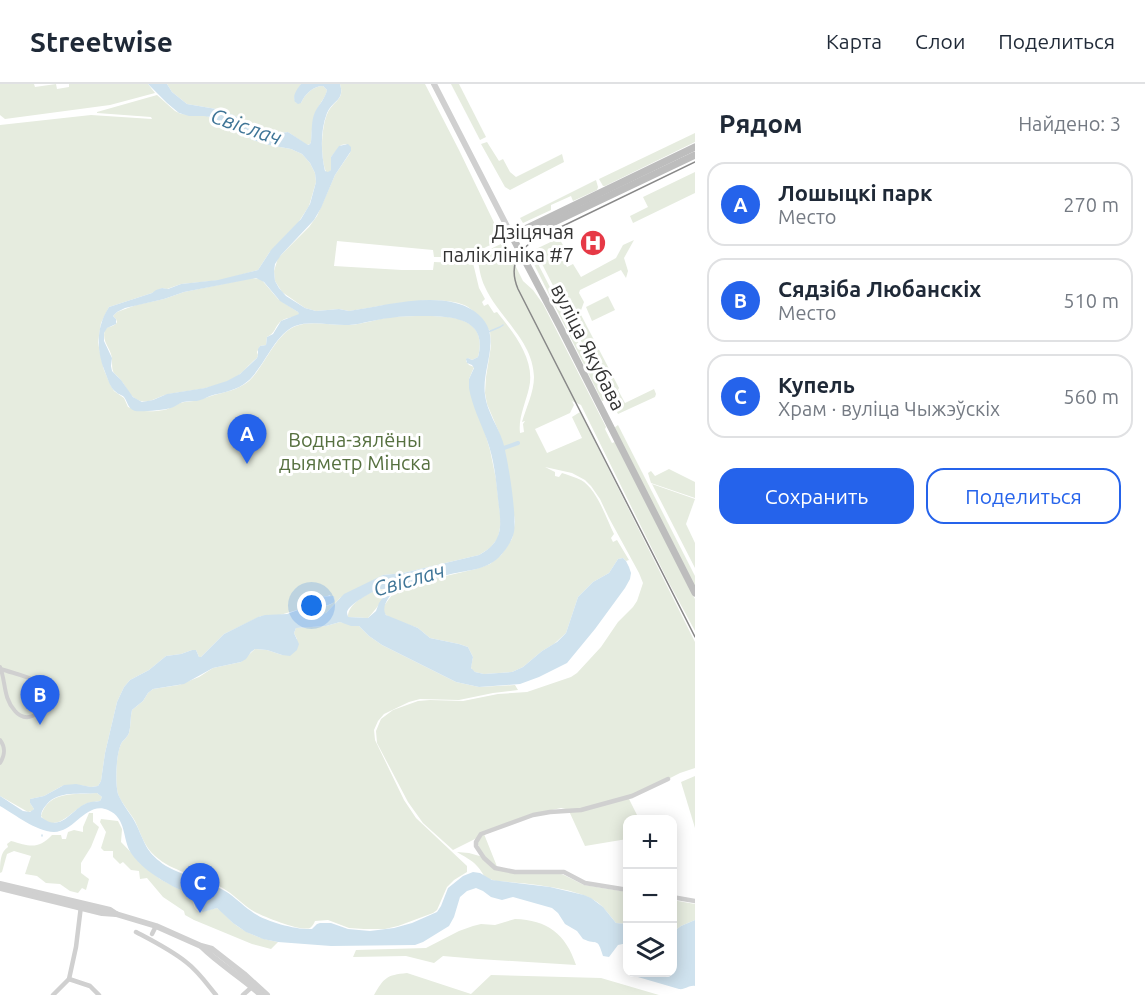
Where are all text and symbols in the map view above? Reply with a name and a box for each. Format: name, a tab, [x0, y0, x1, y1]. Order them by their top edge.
text: Streetwise	[30, 26, 173, 57]
text: Карта	[826, 29, 882, 53]
text: Слои	[915, 29, 965, 53]
text: Поделиться	[998, 29, 1115, 53]
water label: Свіслач	[208, 103, 285, 149]
text: Рядом	[719, 109, 803, 138]
text: Найдено: 3	[1018, 112, 1121, 135]
text: Лошыцкі парк	[778, 180, 932, 205]
text: A	[733, 193, 748, 216]
text: 270 m	[1063, 193, 1119, 216]
text: Место	[778, 205, 837, 228]
place label: Дзіцячая паліклініка #7	[442, 220, 574, 266]
hospital icon: Дзіцячая паліклініка #7	[578, 228, 608, 258]
text: Сядзіба Любанскіх	[778, 276, 981, 301]
street label: вуліца Якубава	[547, 280, 630, 414]
text: B	[734, 289, 747, 312]
text: 510 m	[1063, 289, 1119, 312]
text: Место	[778, 301, 837, 324]
text: Купель	[778, 372, 855, 397]
text: C	[734, 385, 747, 408]
text: 560 m	[1063, 385, 1119, 408]
text: Храм · вуліца Чыжэўскіх	[778, 397, 1000, 420]
pin: A	[228, 414, 266, 464]
park label: Водна-зялёны дыяметр Мінска	[279, 428, 431, 474]
button: Сохранить	[719, 468, 914, 524]
button: Поделиться	[926, 468, 1121, 524]
water label: Свіслач	[370, 557, 448, 601]
your location	[297, 591, 326, 620]
pin: B	[20, 676, 60, 725]
map controls	[623, 815, 677, 977]
button: +	[623, 815, 677, 869]
pin: C	[180, 864, 220, 913]
button: −	[623, 869, 677, 923]
button: layers	[623, 923, 677, 977]

